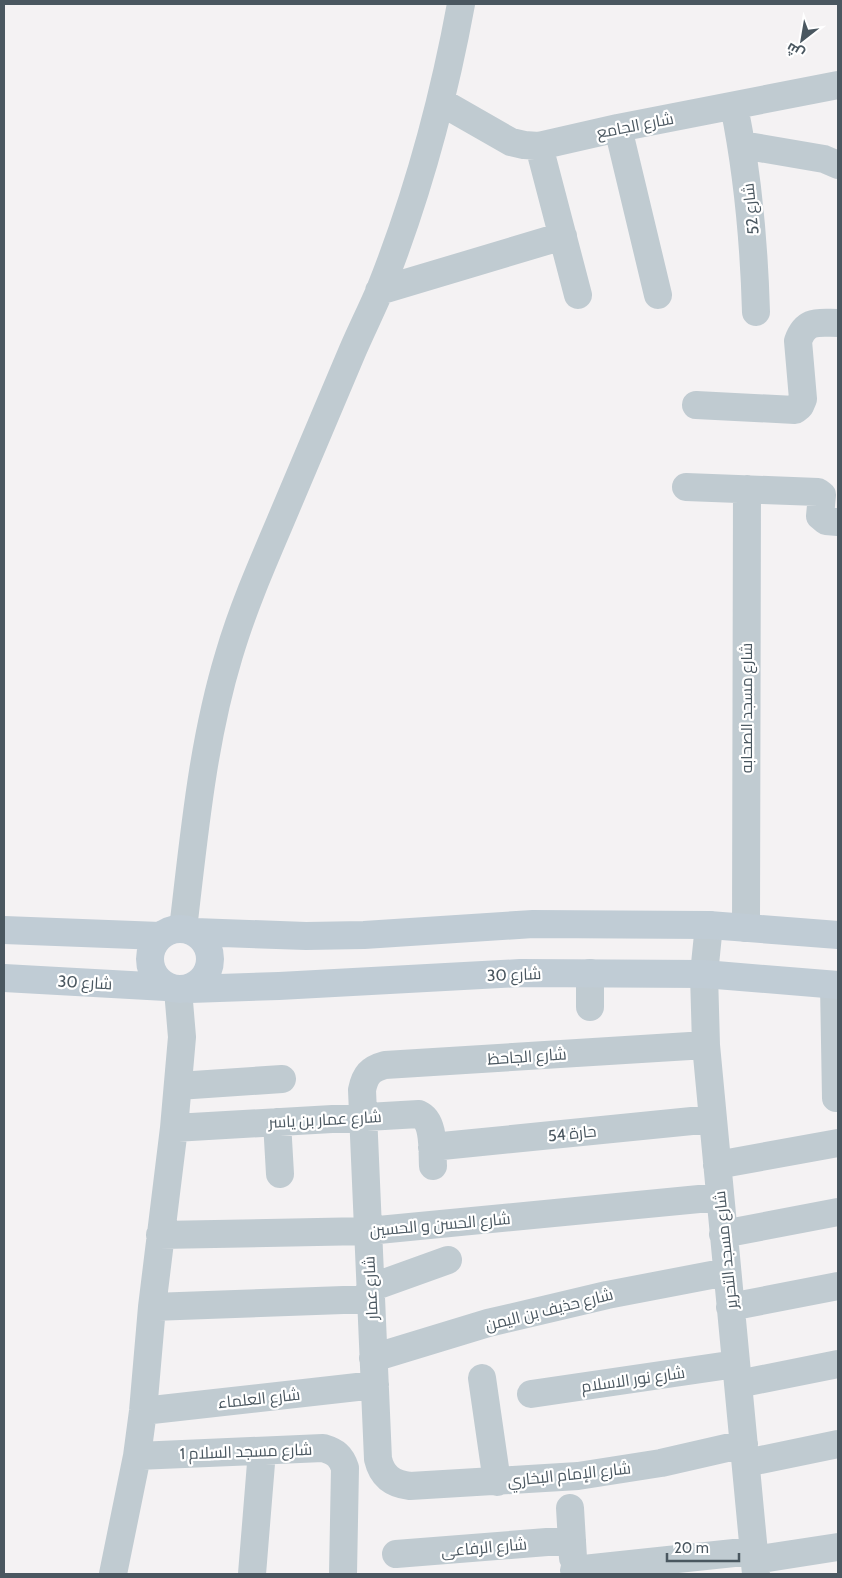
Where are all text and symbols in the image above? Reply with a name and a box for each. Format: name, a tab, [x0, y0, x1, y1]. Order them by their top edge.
north arrow	[777, 15, 827, 65]
text: ش	[783, 39, 808, 63]
street label: شارع الجامع	[595, 109, 676, 144]
street label: شارع 52	[738, 182, 765, 236]
street label: شارع مسجد الصحابه	[737, 643, 758, 773]
street label: شارع 30	[486, 964, 542, 987]
street label: شارع 30	[57, 972, 113, 995]
street label: شارع الجاحظ	[487, 1044, 567, 1071]
street label: شارع عمار بن ياسر	[267, 1107, 382, 1134]
street label: حارة 54	[547, 1122, 597, 1145]
street label: شارع مسجد التحرير	[710, 1190, 743, 1311]
street label: شارع الحسن و الحسين	[369, 1209, 512, 1242]
street label: شارع عمار	[359, 1256, 384, 1321]
street label: شارع حذيف بن اليمن	[483, 1284, 616, 1337]
street label: شارع نور الاسلام	[580, 1363, 686, 1398]
street label: شارع العلماء	[217, 1385, 301, 1414]
street label: شارع مسجد السلام 1	[179, 1440, 313, 1465]
street label: شارع الإمام البخاري	[506, 1459, 632, 1494]
scale bar	[667, 1530, 740, 1562]
street label: شارع الرفاعى	[440, 1534, 528, 1563]
text: 20 m	[674, 1539, 709, 1557]

